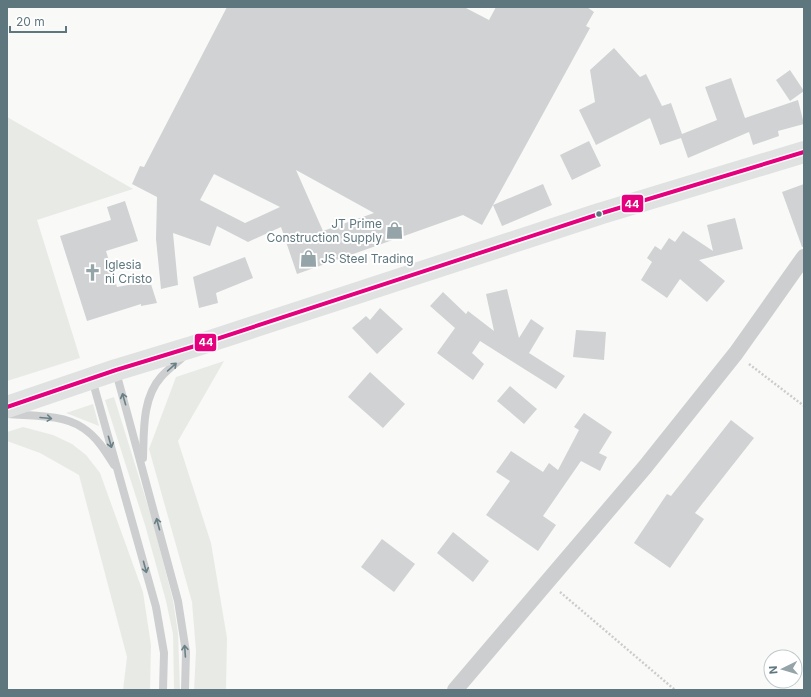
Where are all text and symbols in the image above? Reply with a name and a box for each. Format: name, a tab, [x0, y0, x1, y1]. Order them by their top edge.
scale bar	[10, 8, 66, 34]
text: 20 m	[16, 14, 45, 29]
line badge: 44	[621, 194, 644, 213]
text: 44	[625, 197, 639, 211]
unlabelled marker	[594, 209, 604, 219]
place label: JT Prime Construction Supply	[267, 216, 382, 245]
shop icon: JT Prime Construction Supply	[385, 221, 405, 241]
shop icon: JS Steel Trading	[298, 249, 318, 269]
place label: JS Steel Trading	[321, 251, 414, 266]
place label: Iglesia ni Cristo	[105, 257, 152, 286]
church icon: Iglesia ni Cristo	[82, 262, 102, 282]
line badge: 44	[194, 333, 217, 352]
text: 44	[199, 335, 213, 349]
one-way arrow	[167, 362, 177, 371]
one-way arrow	[120, 392, 127, 405]
one-way arrow	[39, 414, 52, 421]
one-way arrow	[107, 435, 114, 448]
one-way arrow	[154, 518, 161, 531]
one-way arrow	[142, 561, 149, 574]
one-way arrow	[182, 645, 189, 658]
north arrow	[763, 649, 803, 689]
text: N	[766, 665, 780, 675]

